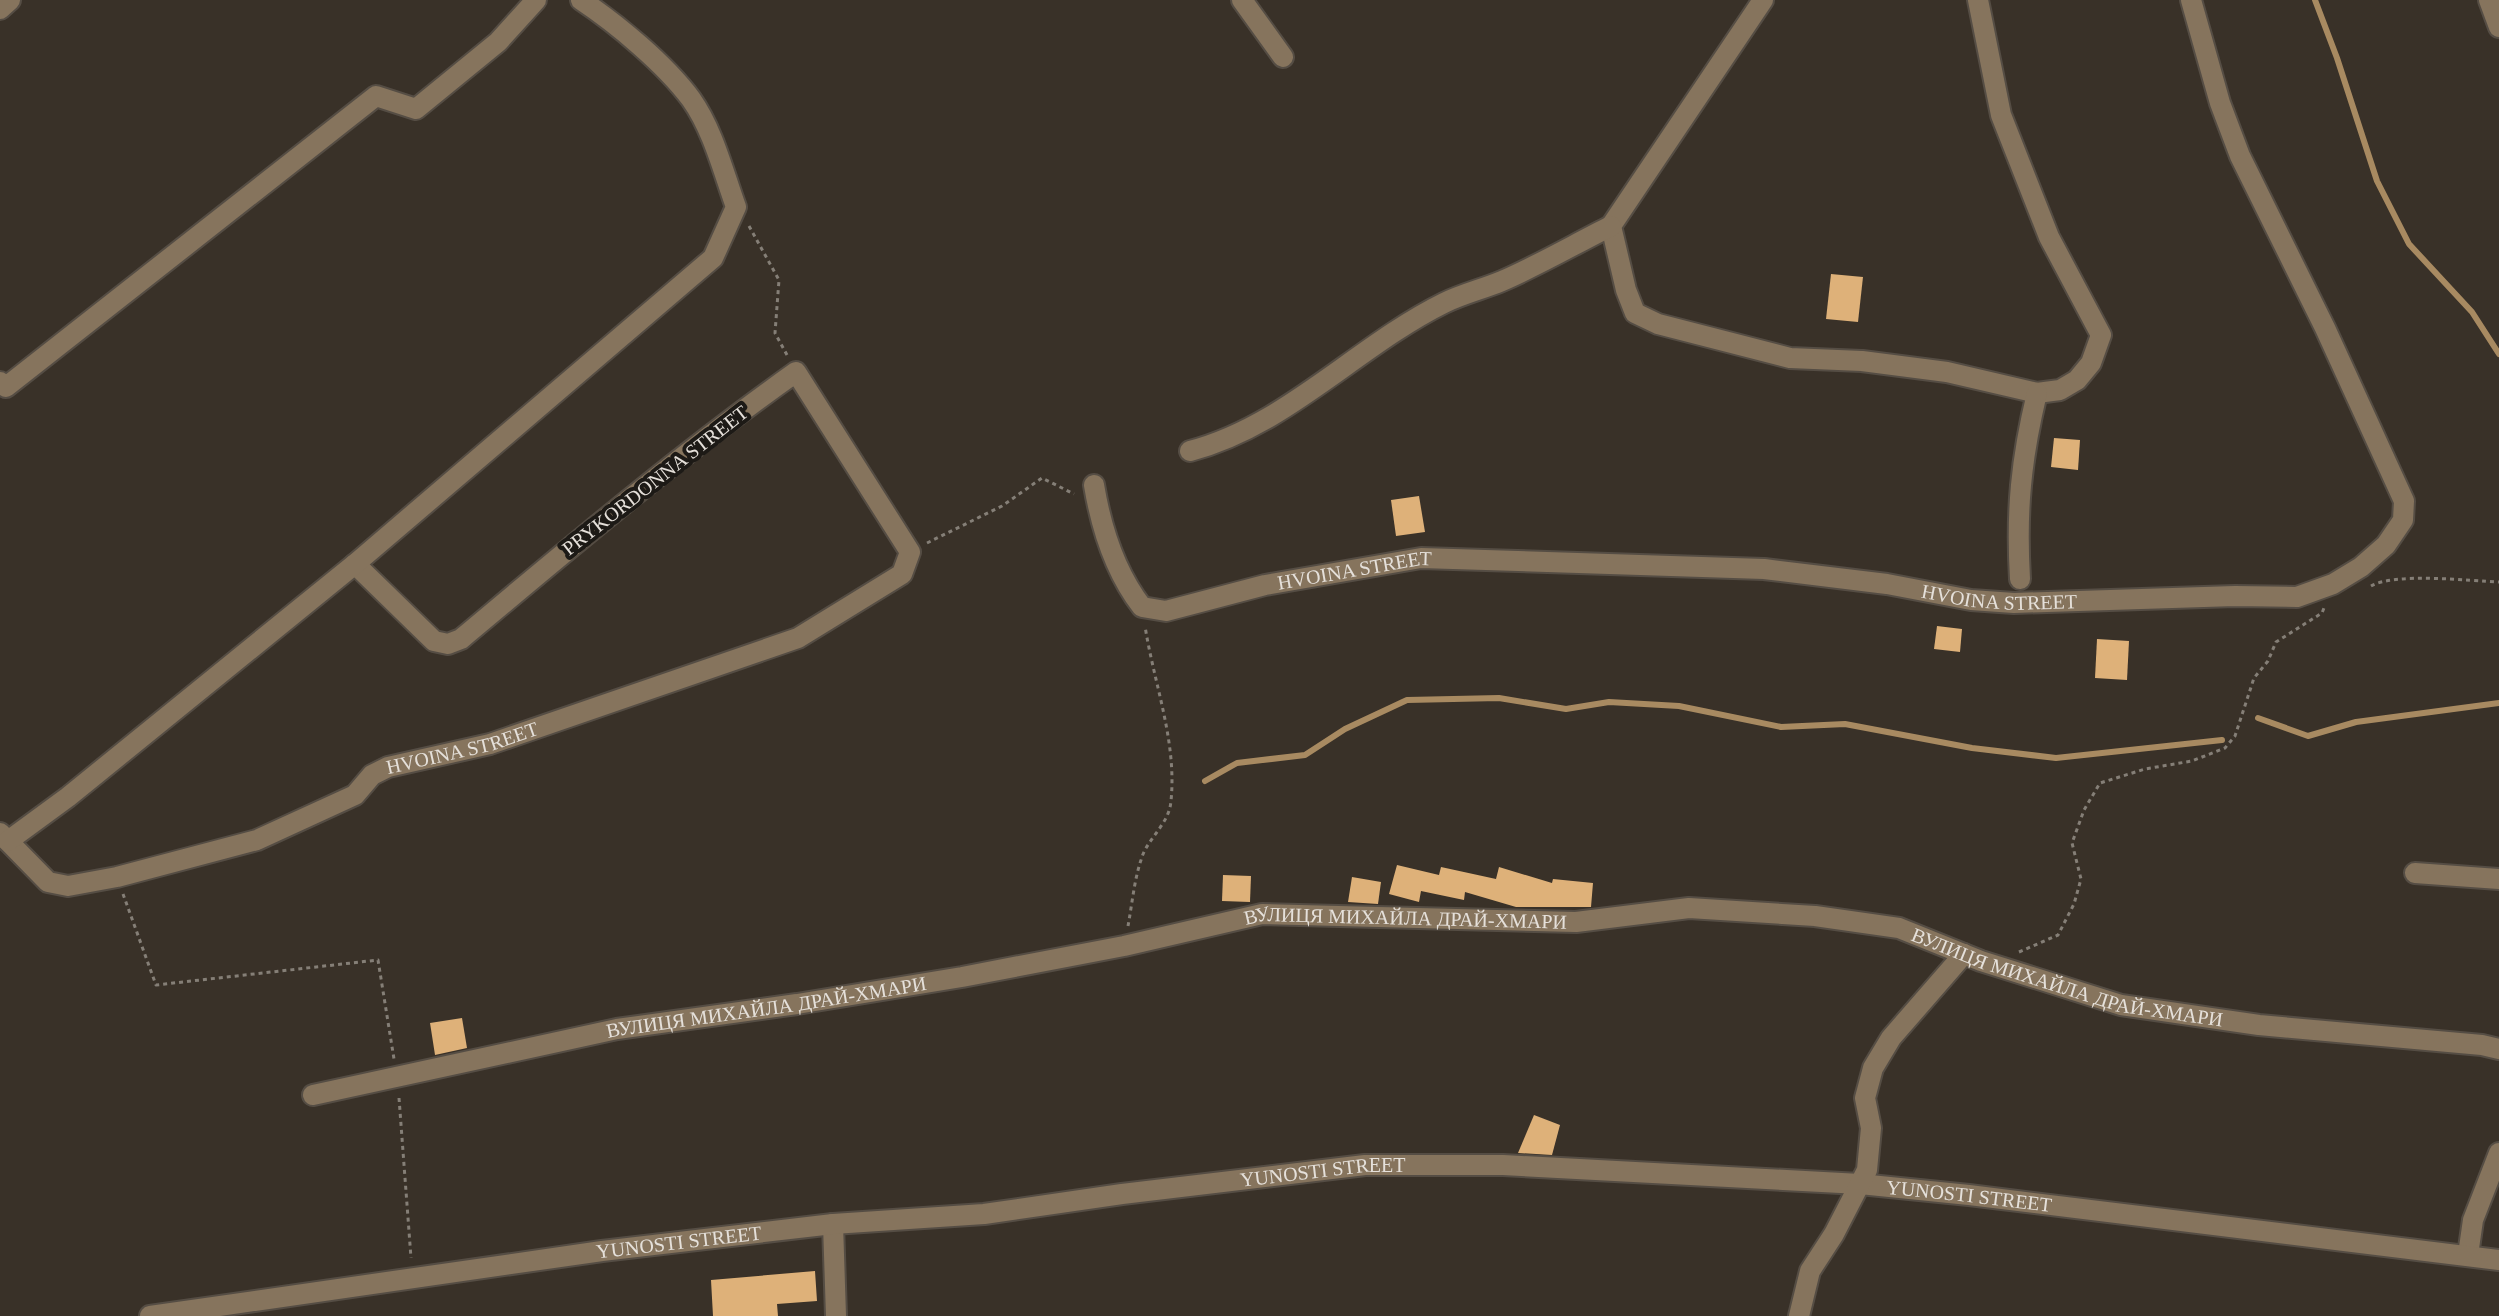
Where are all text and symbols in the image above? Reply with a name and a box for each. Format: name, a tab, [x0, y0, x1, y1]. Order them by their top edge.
street label: PRYKORDONNA STREET	[558, 401, 752, 559]
street label: HVOINA STREET	[1276, 547, 1432, 594]
street label: HVOINA STREET	[1920, 580, 2077, 614]
street label: HVOINA STREET	[384, 717, 541, 778]
street label: ВУЛИЦЯ МИХАЙЛА ДРАЙ-ХМАРИ	[1242, 901, 1567, 933]
street label: ВУЛИЦЯ МИХАЙЛА ДРАЙ-ХМАРИ	[1909, 923, 2224, 1031]
street label: ВУЛИЦЯ МИХАЙЛА ДРАЙ-ХМАРИ	[604, 972, 928, 1042]
street label: YUNOSTI STREET	[1239, 1154, 1405, 1191]
street label: YUNOSTI STREET	[1885, 1176, 2053, 1216]
street label: YUNOSTI STREET	[595, 1221, 763, 1263]

